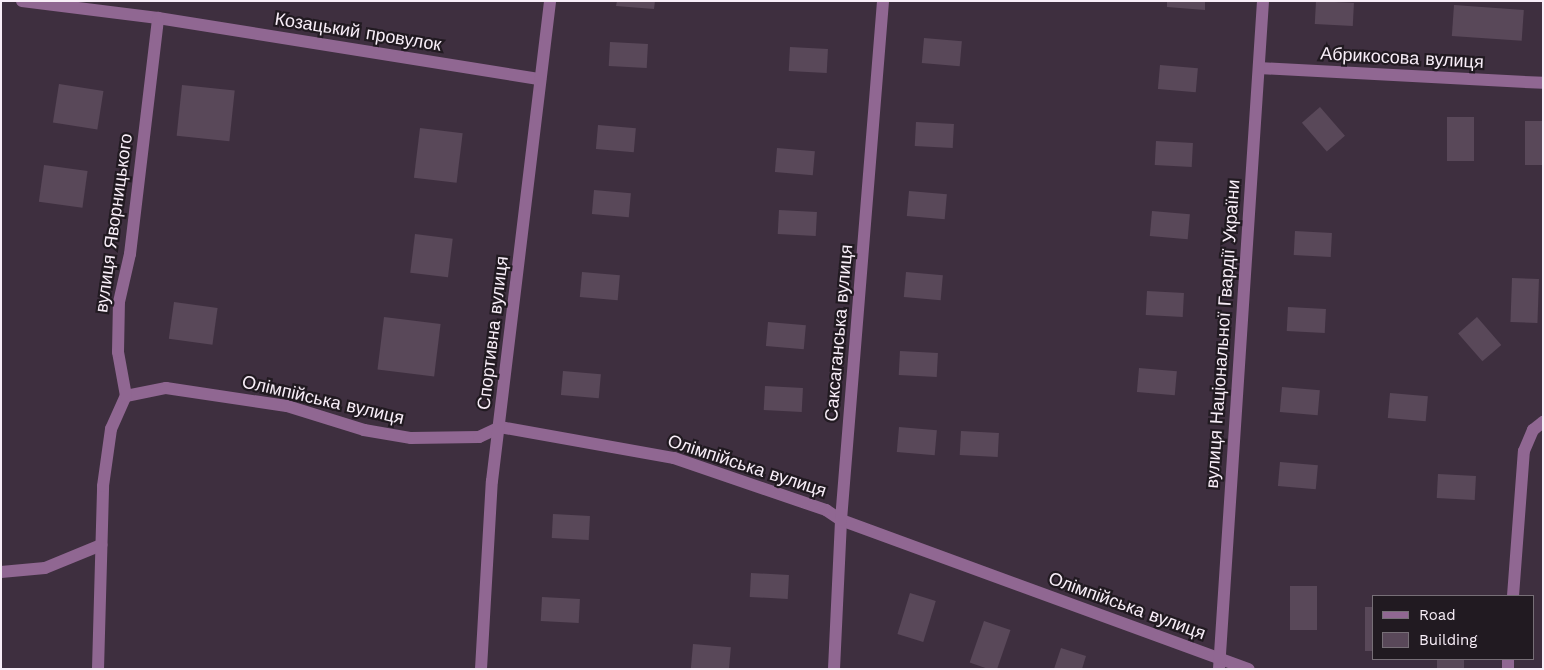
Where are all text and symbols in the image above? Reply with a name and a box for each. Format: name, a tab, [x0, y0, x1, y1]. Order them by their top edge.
street label: Козацький провулок	[273, 8, 443, 56]
street label: Абрикосова вулиця	[1320, 43, 1484, 73]
street label: вулиця Яворницького	[91, 132, 137, 314]
street label: вулиця Національної Гвардії України	[1201, 179, 1245, 489]
street label: Саксаганська вулиця	[821, 244, 857, 422]
street label: Спортивна вулиця	[473, 255, 513, 411]
street label: Олімпійська вулиця	[240, 371, 406, 429]
street label: Олімпійська вулиця	[665, 430, 829, 502]
street label: Олімпійська вулиця	[1045, 568, 1209, 644]
legend	[1372, 595, 1534, 660]
text: Road	[1419, 606, 1456, 624]
text: Building	[1419, 631, 1477, 649]

